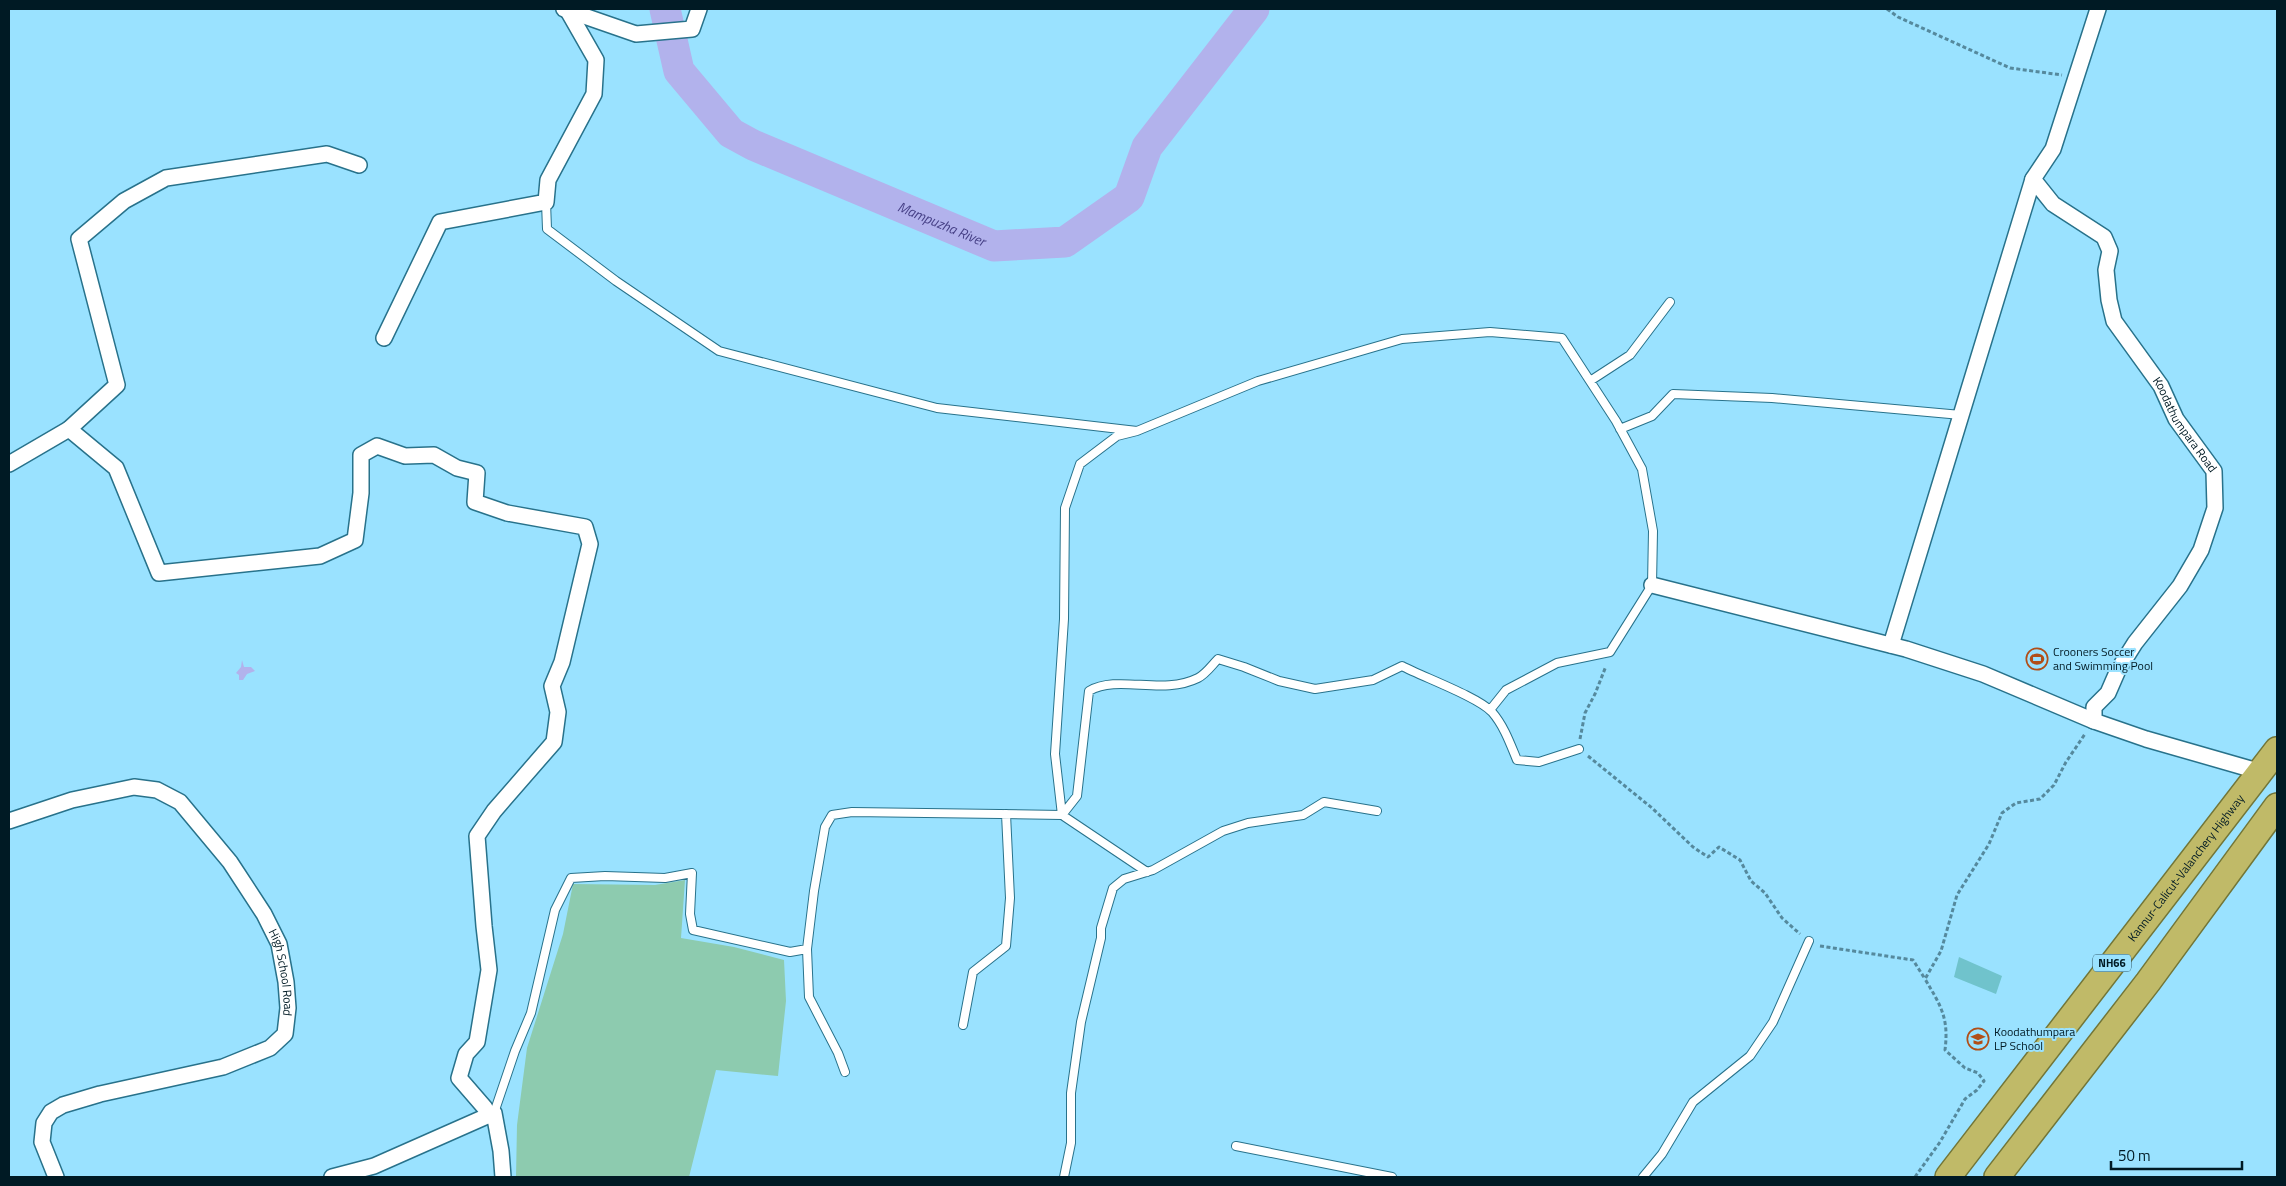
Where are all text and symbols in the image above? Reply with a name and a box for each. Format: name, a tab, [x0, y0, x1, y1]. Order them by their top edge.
water label: Mampuzha River	[895, 196, 990, 252]
street label: Koodathumpara Road	[2148, 372, 2222, 476]
place label: Crooners Soccer and Swimming Pool	[2053, 642, 2153, 675]
sports icon: Crooners Soccer and Swimming Pool	[2025, 647, 2049, 671]
street label: Kannur-Calicut-Valanchery Highway	[2123, 790, 2249, 946]
street label: High School Road	[264, 925, 298, 1017]
road number: NH66	[2093, 954, 2131, 971]
place label: Koodathumpara LP School	[1994, 1022, 2075, 1055]
school or university icon: Koodathumpara LP School	[1966, 1027, 1990, 1051]
scale bar	[2111, 1138, 2242, 1170]
text: 50 m	[2118, 1144, 2151, 1167]

